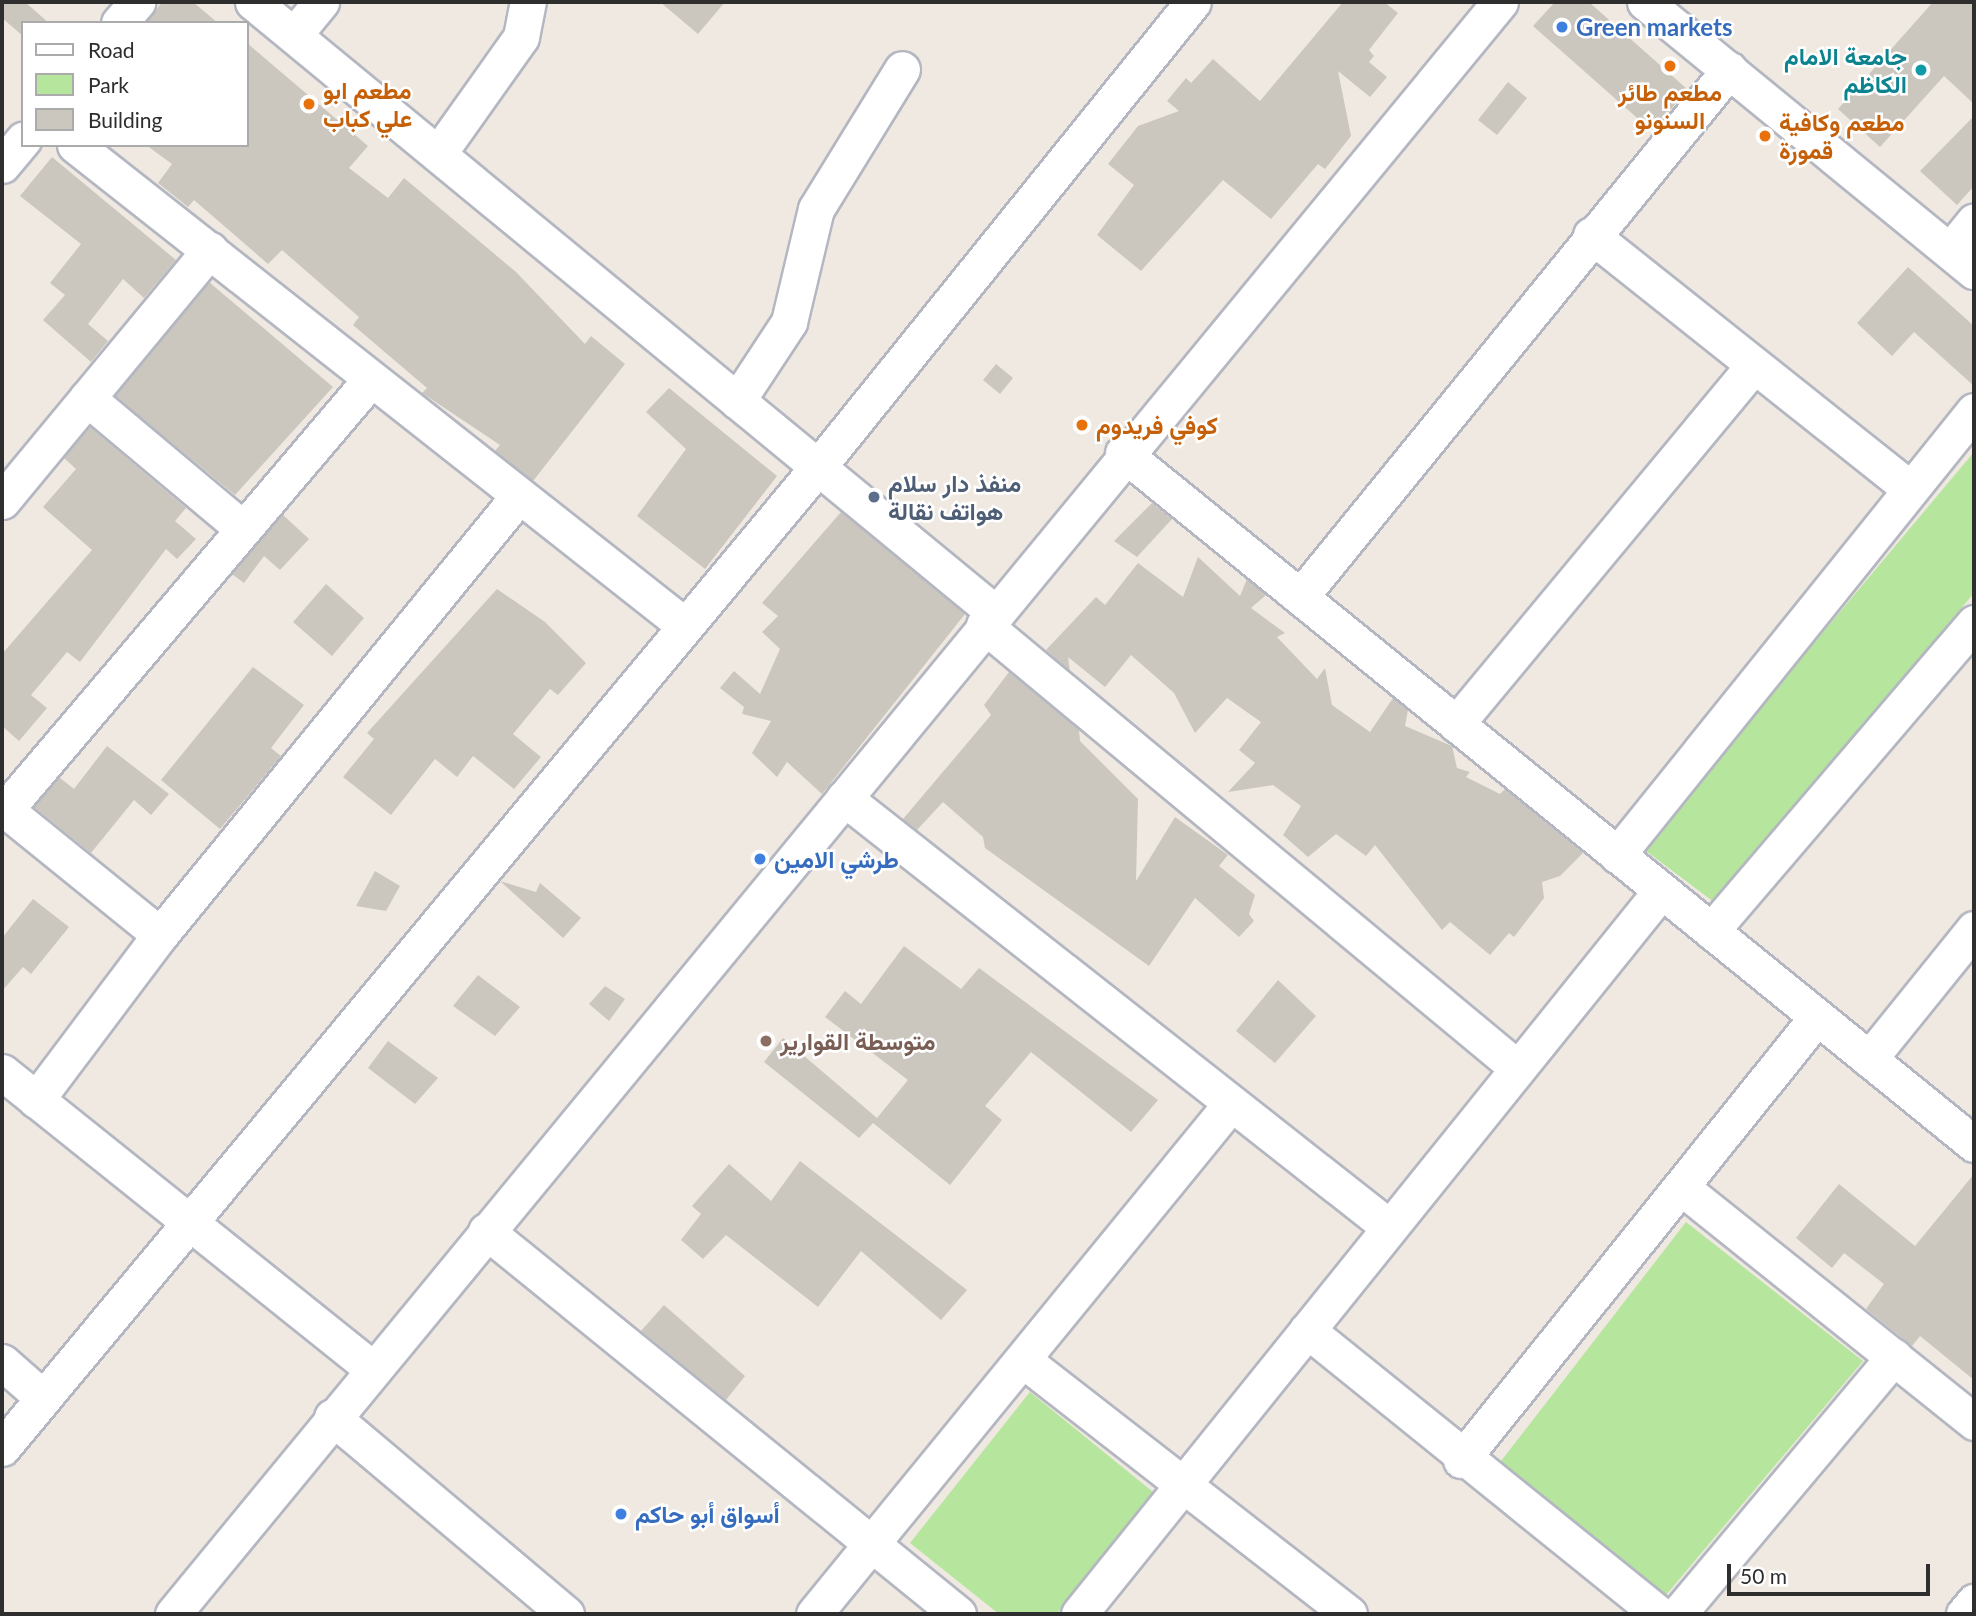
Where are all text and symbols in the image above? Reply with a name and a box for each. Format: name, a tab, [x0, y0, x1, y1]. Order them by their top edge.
place label: Green markets	[1576, 13, 1732, 41]
marker: Green markets	[1554, 19, 1570, 35]
legend	[21, 21, 248, 147]
text: Road	[88, 37, 135, 62]
place label: جامعة الامام الكاظم	[1784, 42, 1907, 98]
marker: مطعم طائر السنونو	[1662, 58, 1678, 74]
marker: جامعة الامام الكاظم	[1913, 62, 1929, 78]
text: Park	[88, 72, 129, 97]
place label: مطعم ابو علي كباب	[323, 76, 412, 132]
place label: مطعم طائر السنونو	[1618, 78, 1722, 134]
marker: مطعم ابو علي كباب	[301, 96, 317, 112]
text: Building	[88, 107, 163, 132]
place label: مطعم وكافية قمورة	[1779, 108, 1905, 164]
marker: مطعم وكافية قمورة	[1757, 128, 1773, 144]
place label: كوفي فريدوم	[1096, 411, 1218, 439]
marker: كوفي فريدوم	[1074, 417, 1090, 433]
place label: منفذ دار سلام هواتف نقالة	[888, 469, 1021, 525]
marker: منفذ دار سلام هواتف نقالة	[866, 489, 882, 505]
place label: طرشي الامين	[774, 845, 899, 873]
marker: طرشي الامين	[752, 851, 768, 867]
place label: متوسطة القوارير	[780, 1027, 936, 1055]
marker: متوسطة القوارير	[758, 1033, 774, 1049]
place label: أسواق أبو حاكم	[635, 1500, 780, 1528]
marker: أسواق أبو حاكم	[613, 1506, 629, 1522]
scale bar	[1731, 1550, 1934, 1594]
text: 50 m	[1740, 1563, 1787, 1588]

